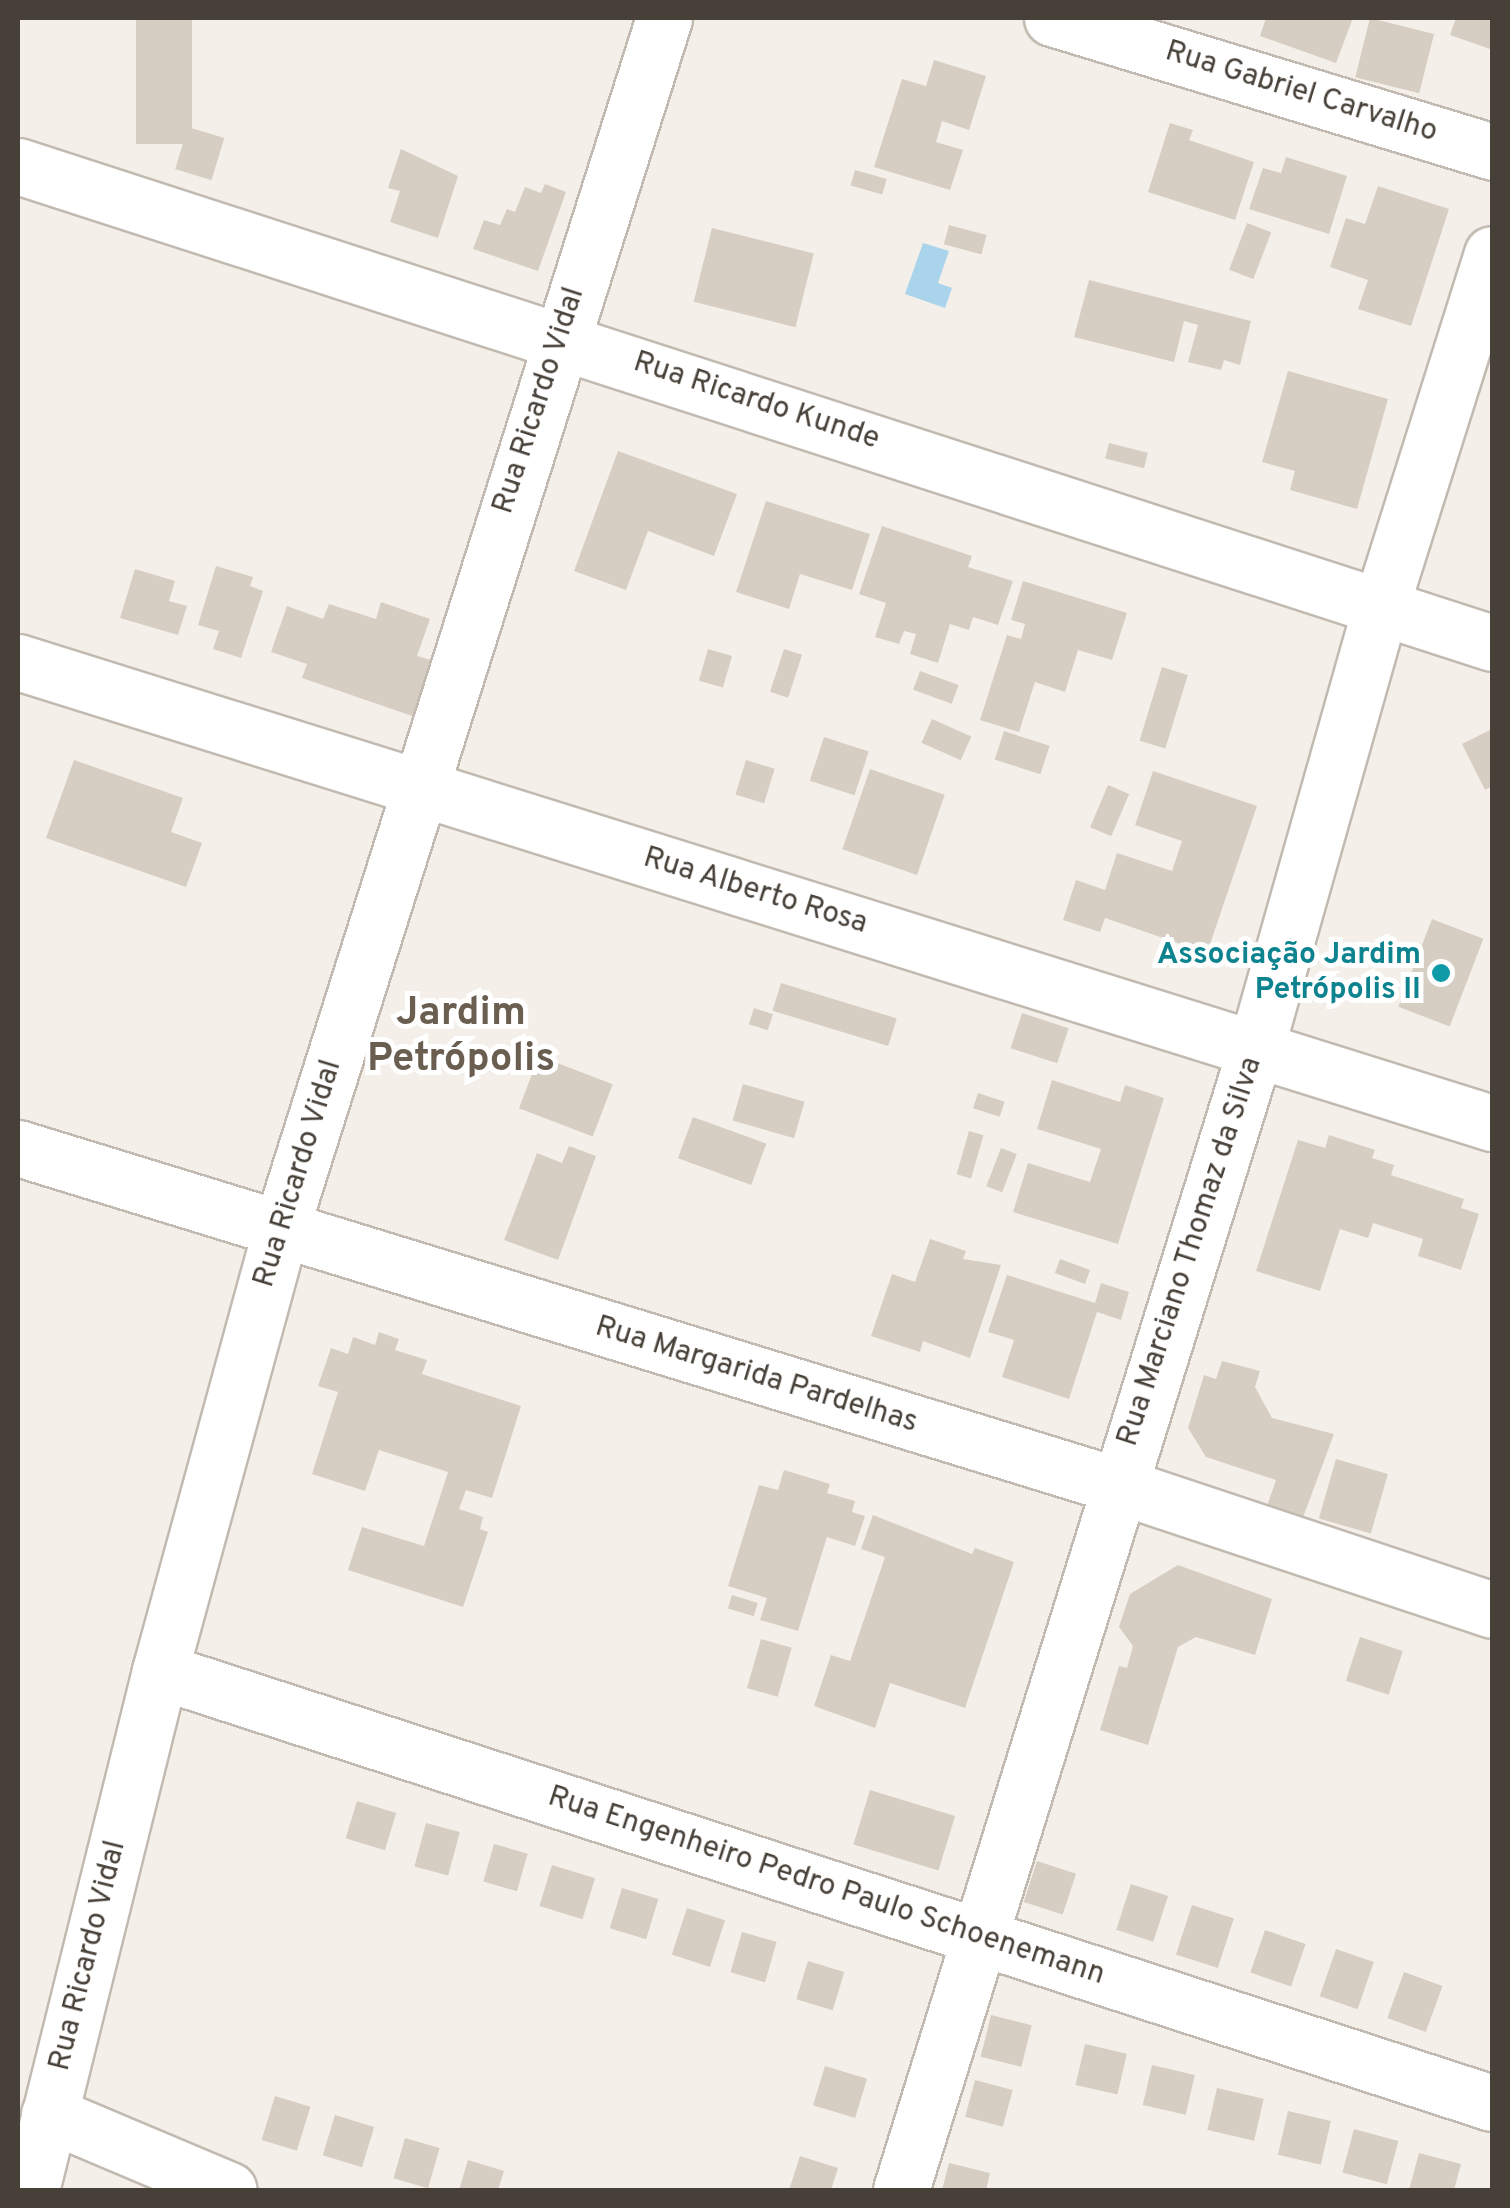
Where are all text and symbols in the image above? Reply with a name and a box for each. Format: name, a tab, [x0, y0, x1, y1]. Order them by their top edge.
street label: Rua Gabriel Carvalho	[1161, 34, 1441, 152]
street label: Rua Ricardo Vidal	[486, 283, 594, 519]
street label: Rua Ricardo Kunde	[628, 345, 884, 459]
street label: Rua Alberto Rosa	[638, 841, 872, 943]
place label: Associação Jardim Petrópolis II	[1157, 938, 1421, 1008]
marker: Associação Jardim Petrópolis II	[1430, 962, 1452, 984]
district label: Jardim Petrópolis	[367, 990, 555, 1084]
street label: Rua Marciano Thomaz da Silva	[1111, 1052, 1271, 1452]
street label: Rua Ricardo Vidal	[247, 1055, 351, 1293]
street label: Rua Margarida Pardelhas	[591, 1310, 921, 1442]
street label: Rua Engenheiro Pedro Paulo Schoenemann	[543, 1780, 1109, 1994]
street label: Rua Ricardo Vidal	[43, 1837, 135, 2075]

